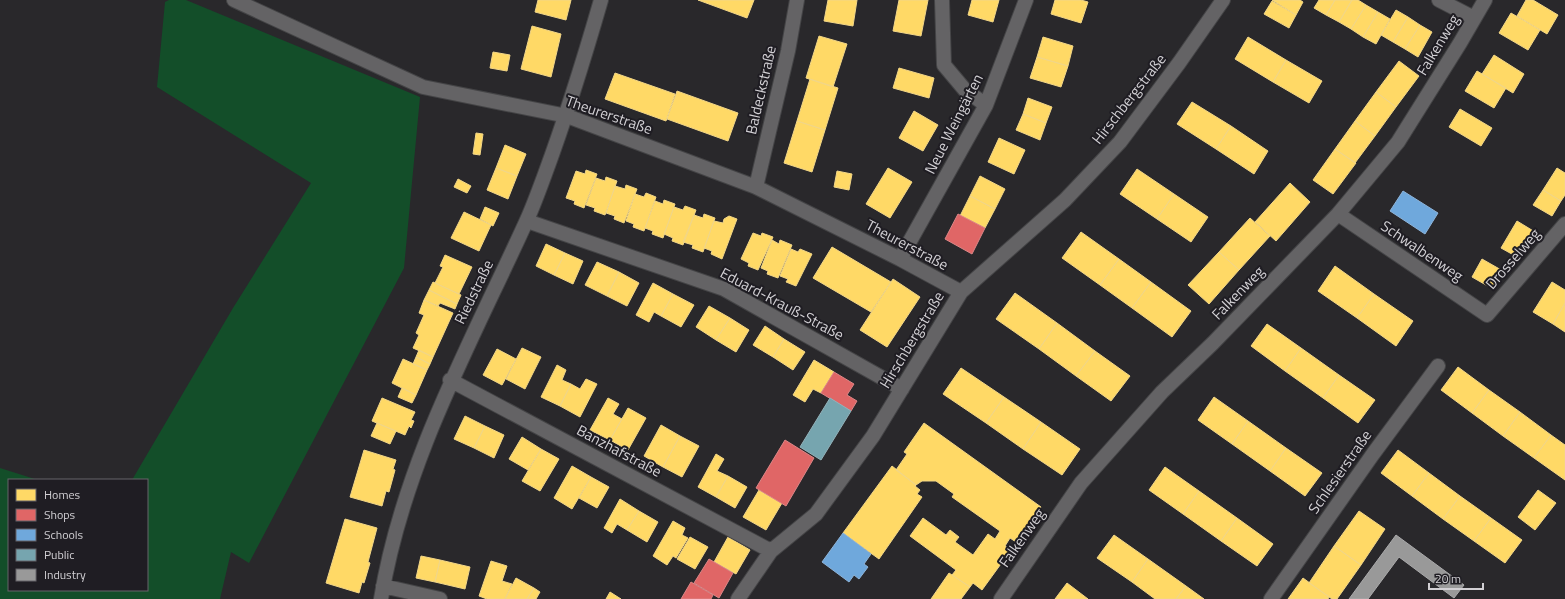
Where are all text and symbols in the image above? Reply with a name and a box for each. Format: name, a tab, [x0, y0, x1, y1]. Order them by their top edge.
street label: Falkenweg	[1410, 10, 1465, 80]
street label: Baldeckstraße	[739, 43, 782, 137]
street label: Hirschbergstraße	[1086, 48, 1171, 149]
street label: Neue Weingärten	[918, 70, 989, 178]
street label: Theurerstraße	[563, 89, 656, 140]
street label: Theurerstraße	[862, 213, 953, 276]
street label: Schwalbenweg	[1376, 214, 1468, 287]
street label: Drosselweg	[1480, 223, 1546, 294]
street label: Riedstraße	[448, 256, 499, 328]
street label: Falkenweg	[1206, 260, 1270, 325]
street label: Eduard-Krauß-Straße	[716, 261, 848, 346]
street label: Hirschbergstraße	[873, 287, 950, 393]
street label: Banzhafstraße	[573, 419, 666, 483]
street label: Schlesierstraße	[1302, 425, 1377, 518]
legend	[8, 479, 148, 591]
text: Homes	[44, 485, 80, 504]
street label: Falkenweg	[993, 503, 1051, 572]
text: Shops	[44, 505, 76, 524]
text: Schools	[44, 525, 84, 544]
text: Public	[44, 545, 74, 564]
text: Industry	[44, 565, 86, 584]
scale bar	[1429, 565, 1483, 591]
text: 20 m	[1435, 569, 1461, 588]

